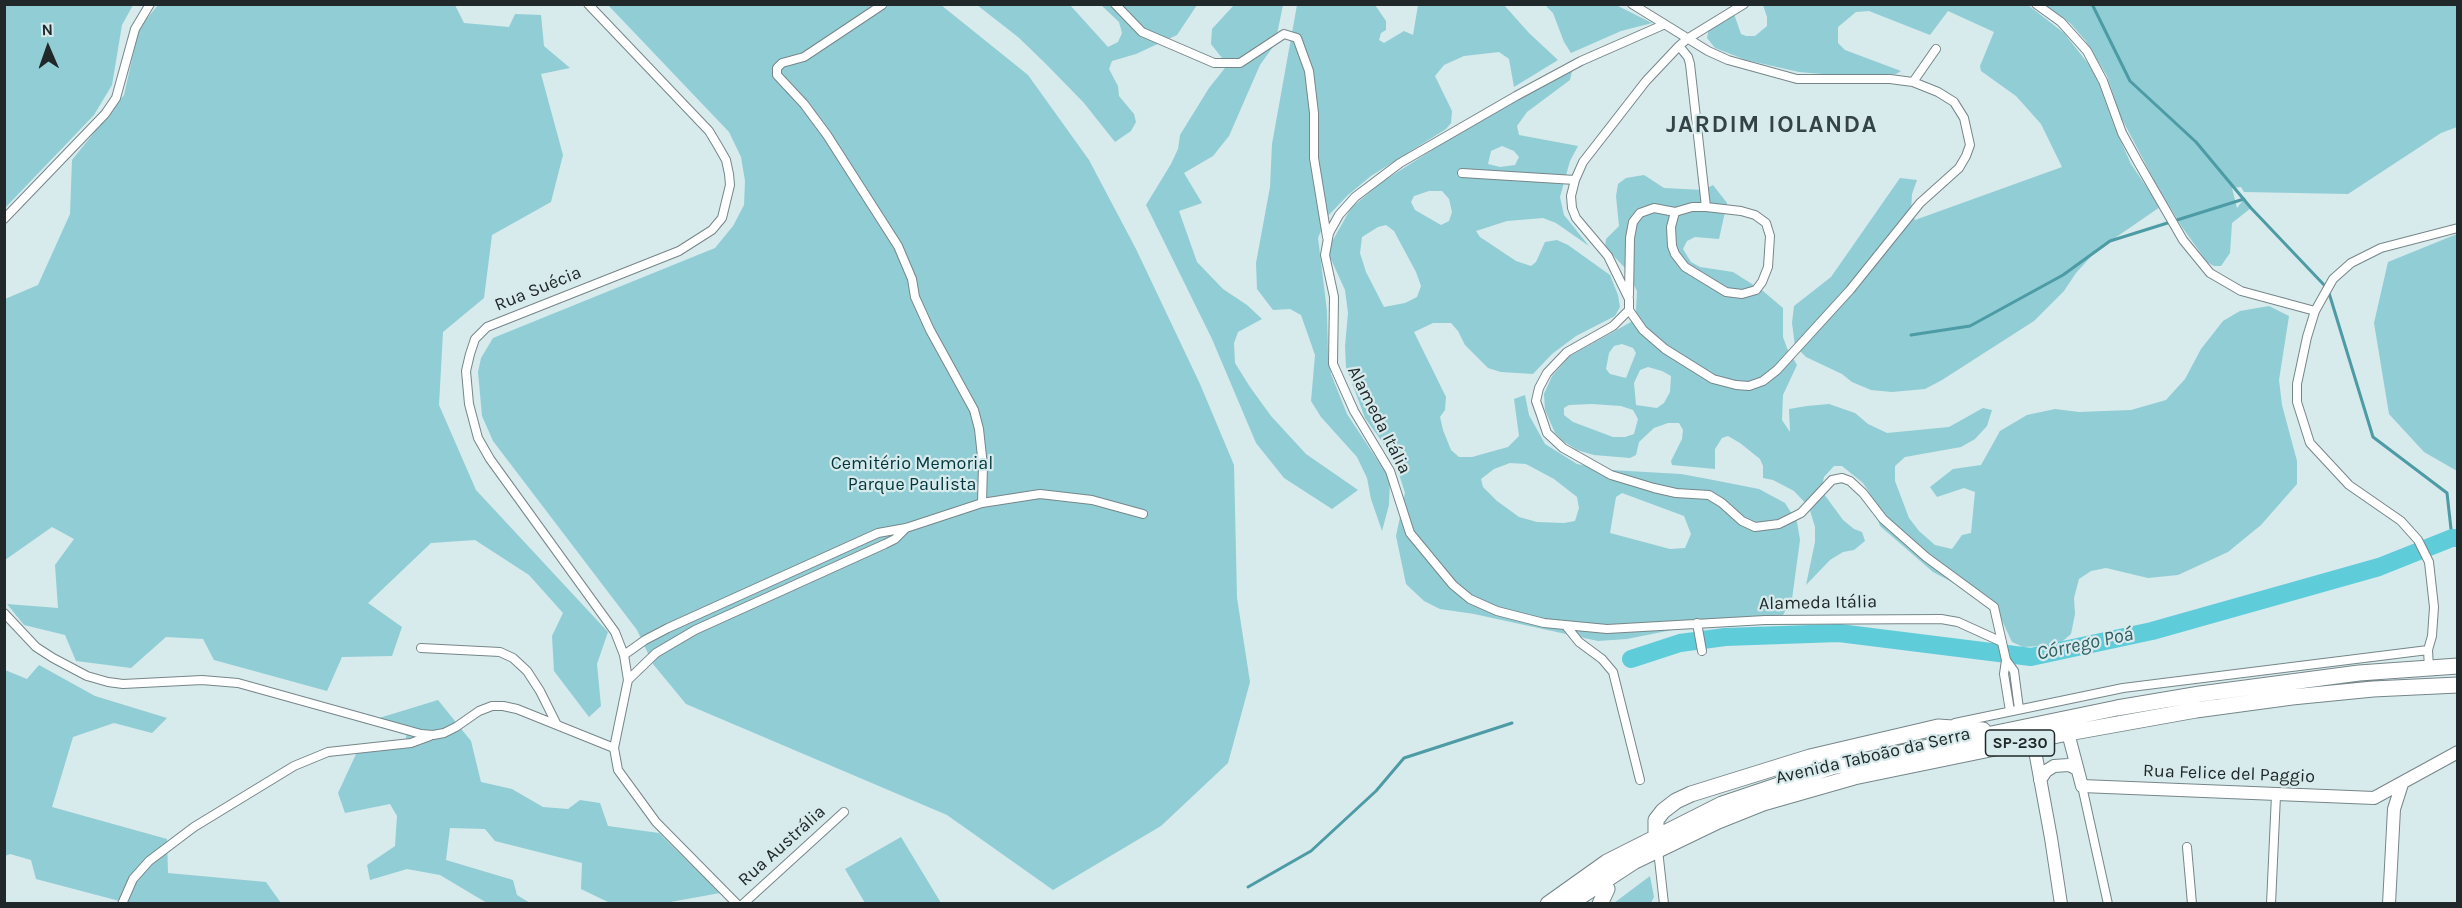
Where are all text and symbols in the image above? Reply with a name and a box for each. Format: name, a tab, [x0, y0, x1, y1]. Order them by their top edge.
north arrow	[18, 18, 78, 78]
text: N	[41, 20, 53, 39]
district label: JARDIM IOLANDA	[1666, 111, 1878, 139]
street label: Rua Suécia	[491, 262, 585, 316]
street label: Alameda Itália	[1343, 362, 1415, 478]
park label: Cemitério Memorial Parque Paulista	[831, 453, 993, 496]
street label: Alameda Itália	[1759, 591, 1877, 615]
water label: Córrego Poá	[2035, 622, 2135, 666]
street label: Avenida Taboão da Serra	[1774, 723, 1972, 789]
road number: SP-230	[1986, 730, 2054, 756]
street label: Rua Felice del Paggio	[2143, 760, 2315, 788]
street label: Rua Austrália	[734, 801, 830, 891]

